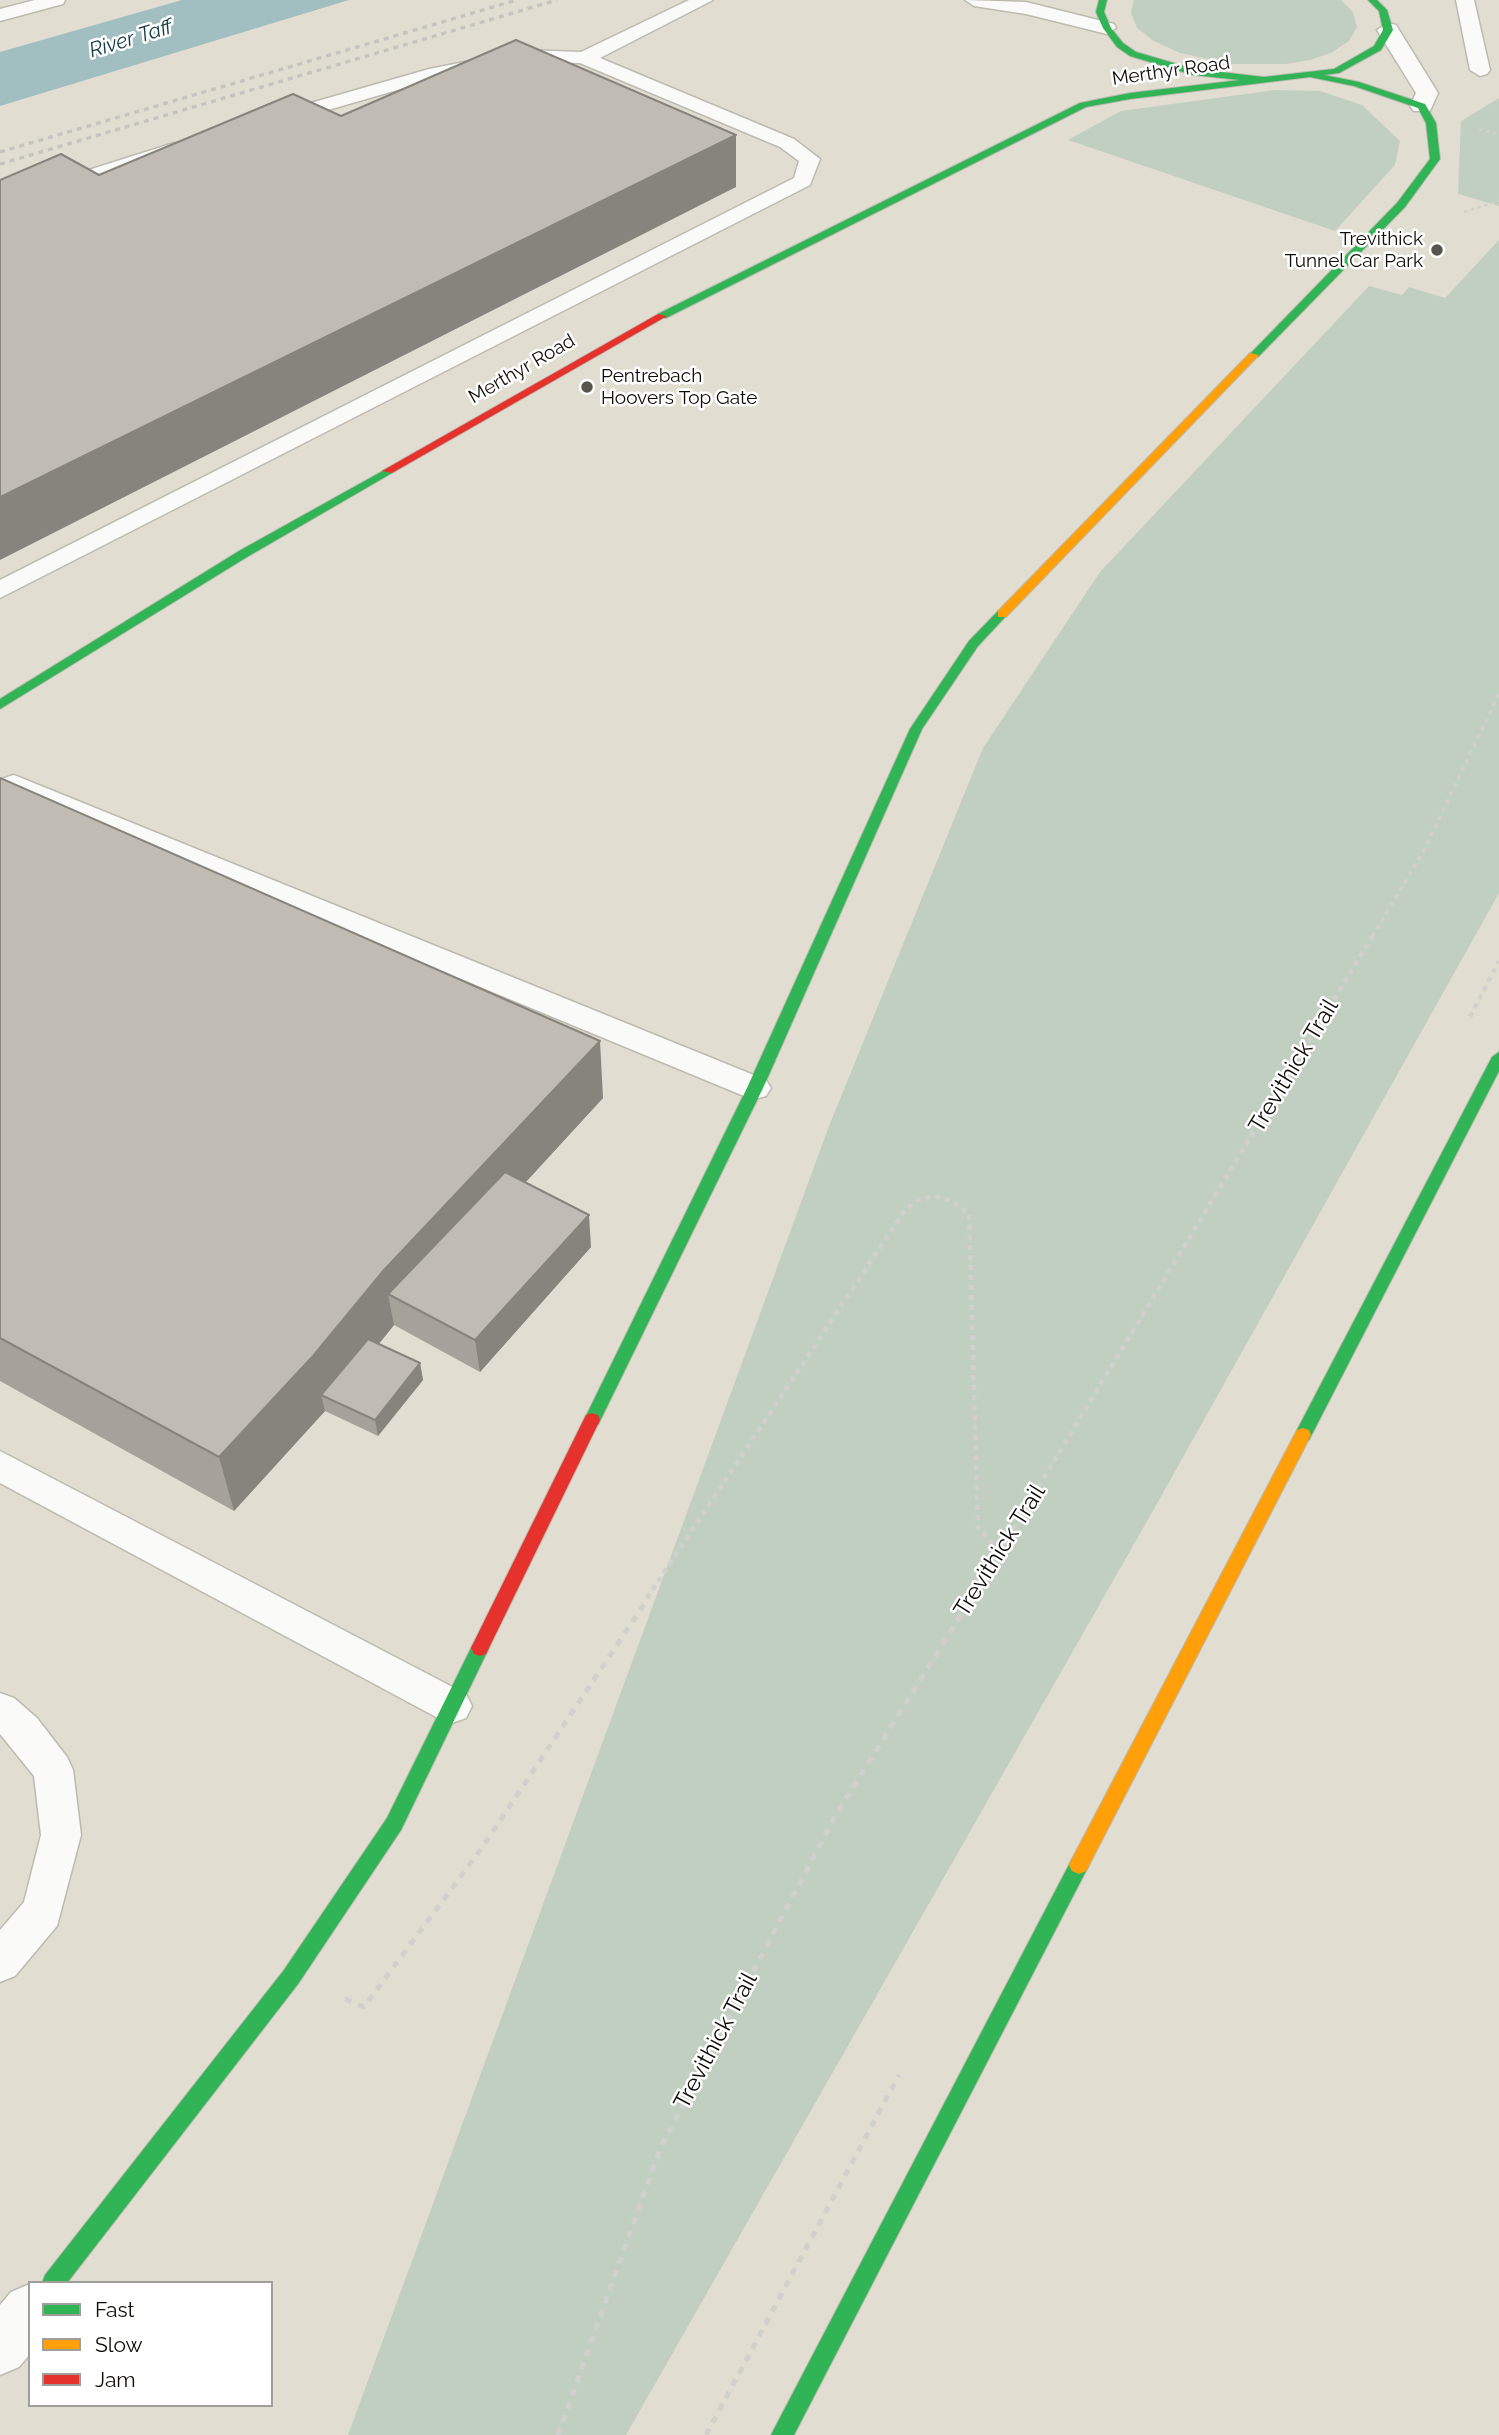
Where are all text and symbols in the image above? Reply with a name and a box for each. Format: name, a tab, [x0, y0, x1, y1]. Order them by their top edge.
water label: River Taff	[86, 14, 176, 64]
street label: Merthyr Road	[1111, 51, 1231, 91]
place label: Trevithick Tunnel Car Park	[1285, 228, 1423, 272]
marker: Trevithick Tunnel Car Park	[1429, 242, 1445, 258]
street label: Merthyr Road	[465, 329, 579, 409]
place label: Pentrebach Hoovers Top Gate	[601, 365, 757, 409]
marker: Pentrebach Hoovers Top Gate	[579, 379, 595, 395]
street label: Trevithick Trail	[1243, 994, 1345, 1138]
street label: Trevithick Trail	[948, 1480, 1052, 1622]
street label: Trevithick Trail	[668, 1968, 764, 2114]
legend	[28, 2281, 273, 2407]
text: Fast	[95, 2297, 135, 2322]
text: Slow	[95, 2332, 143, 2357]
text: Jam	[95, 2367, 136, 2392]

